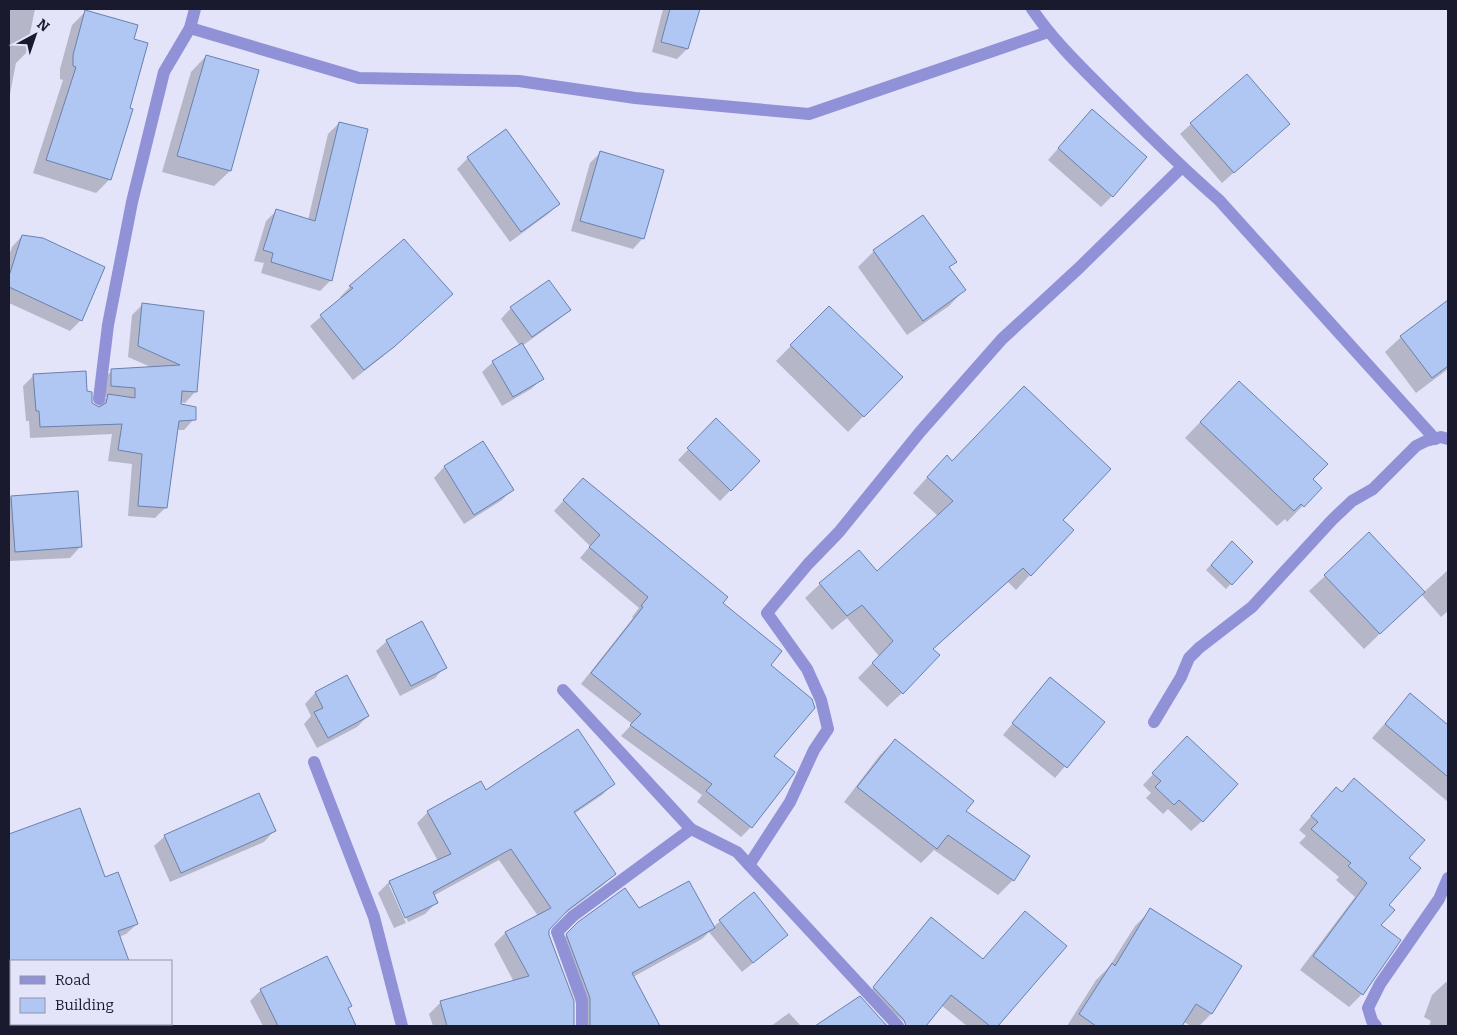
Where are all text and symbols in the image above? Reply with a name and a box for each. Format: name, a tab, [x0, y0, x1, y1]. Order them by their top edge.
north arrow	[10, 10, 60, 60]
text: N	[33, 15, 53, 36]
legend	[10, 960, 172, 1025]
text: Road	[55, 971, 90, 989]
text: Building	[55, 996, 114, 1014]

